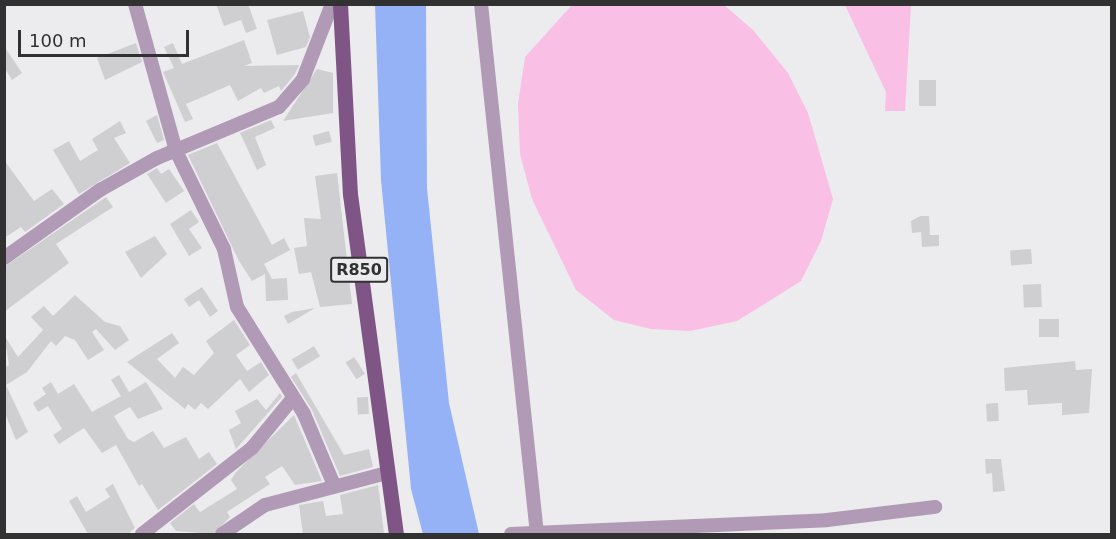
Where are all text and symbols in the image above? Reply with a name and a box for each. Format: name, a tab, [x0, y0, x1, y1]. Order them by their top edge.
scale bar	[21, 18, 192, 56]
text: 100 m	[29, 30, 87, 51]
road number: R850	[329, 257, 389, 283]

